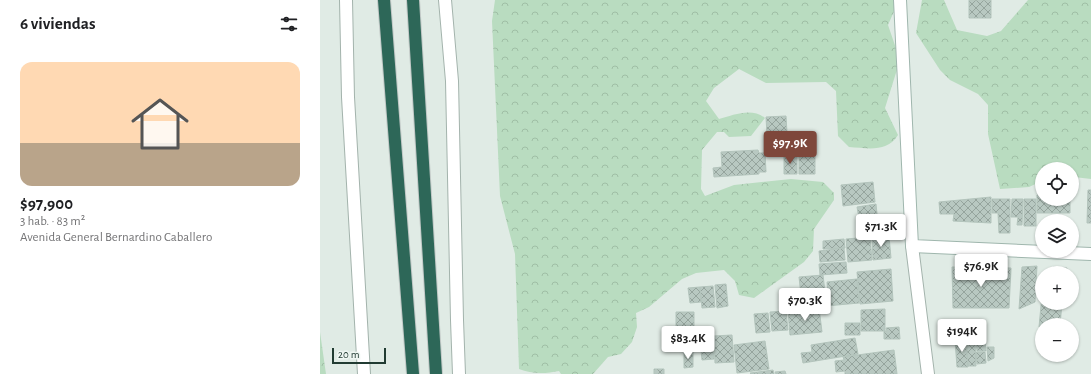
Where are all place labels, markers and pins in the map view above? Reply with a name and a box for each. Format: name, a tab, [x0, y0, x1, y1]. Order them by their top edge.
pin: $97.9K	[757, 131, 823, 165]
pin: $71.3K	[848, 214, 914, 248]
pin: $76.9K	[948, 254, 1014, 288]
pin: $70.3K	[772, 288, 838, 322]
pin: $194K	[934, 319, 990, 353]
pin: $83.4K	[655, 326, 721, 360]

